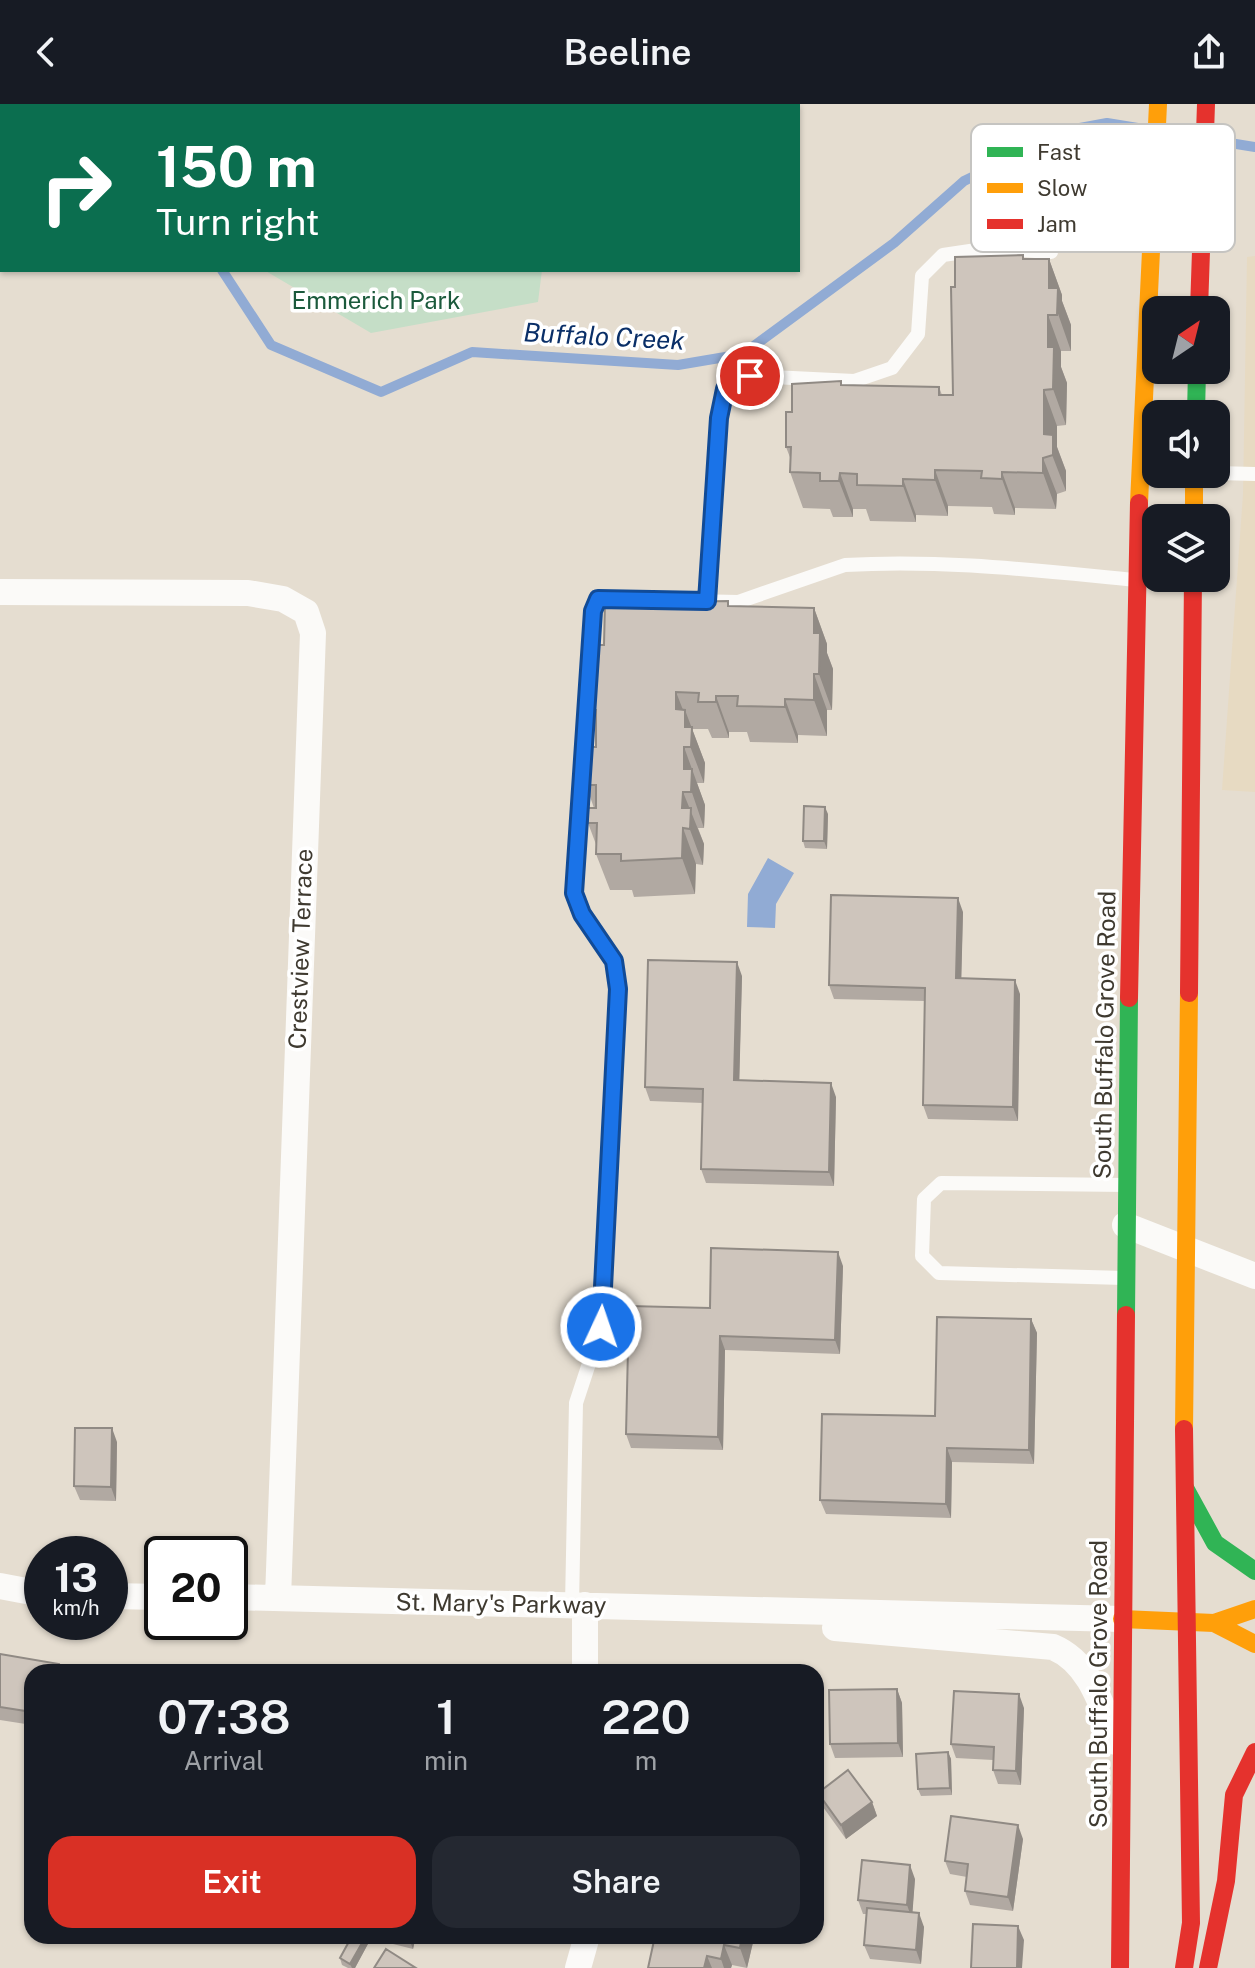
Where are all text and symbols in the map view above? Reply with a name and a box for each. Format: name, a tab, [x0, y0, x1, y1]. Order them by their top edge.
icon: back	[24, 30, 68, 74]
icon: share	[1187, 30, 1231, 74]
text: Beeline	[563, 31, 692, 73]
legend	[971, 124, 1235, 252]
text: 150 m	[156, 134, 317, 200]
icon: right	[24, 136, 128, 240]
text: Fast	[1037, 139, 1081, 165]
text: Slow	[1037, 175, 1087, 201]
text: Turn right	[156, 201, 319, 243]
text: Jam	[1037, 211, 1077, 237]
park label: Emmerich Park	[292, 286, 460, 314]
north arrow	[1142, 296, 1230, 384]
map controls	[1142, 296, 1230, 592]
water label: Buffalo Creek	[523, 316, 685, 356]
pin	[716, 342, 784, 410]
icon: arrive	[728, 354, 772, 398]
button: sound	[1142, 400, 1230, 488]
button: layers	[1142, 504, 1230, 592]
street label: Crestview Terrace	[283, 848, 317, 1050]
street label: South Buffalo Grove Road	[1087, 891, 1121, 1179]
position arrow	[559, 1285, 643, 1369]
speed limit sign: 20	[144, 1536, 248, 1640]
street label: South Buffalo Grove Road	[1084, 1540, 1112, 1828]
text: 13	[54, 1554, 98, 1601]
street label: St. Mary's Parkway	[395, 1587, 607, 1619]
text: km/h	[52, 1596, 100, 1620]
text: 07:38	[157, 1688, 291, 1745]
text: 1	[436, 1688, 456, 1745]
text: 220	[601, 1688, 691, 1745]
text: Arrival	[184, 1745, 264, 1776]
text: min	[424, 1745, 468, 1776]
text: m	[635, 1745, 657, 1776]
button: Exit	[48, 1836, 416, 1928]
button: Share	[432, 1836, 800, 1928]

